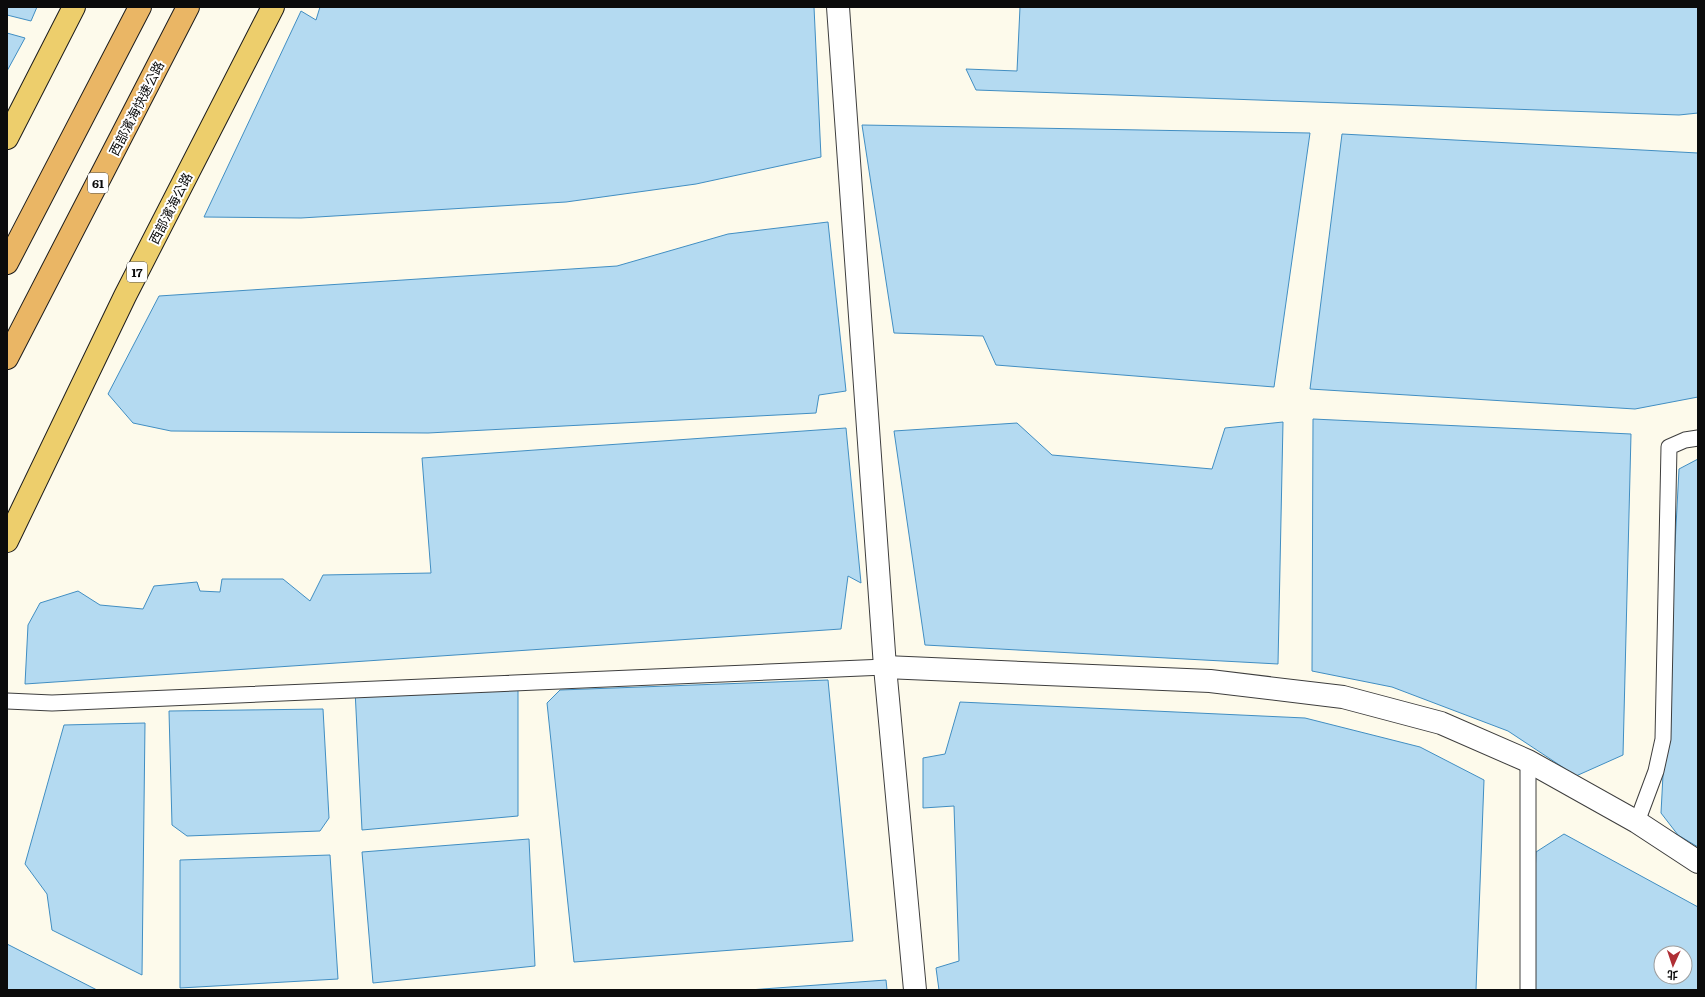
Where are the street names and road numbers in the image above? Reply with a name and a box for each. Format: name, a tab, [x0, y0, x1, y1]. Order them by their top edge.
street label: 西部濱海快速公路	[104, 57, 168, 159]
street label: 西部濱海公路	[144, 169, 196, 247]
road number: 61	[88, 173, 108, 193]
road number: 17	[127, 262, 147, 282]

